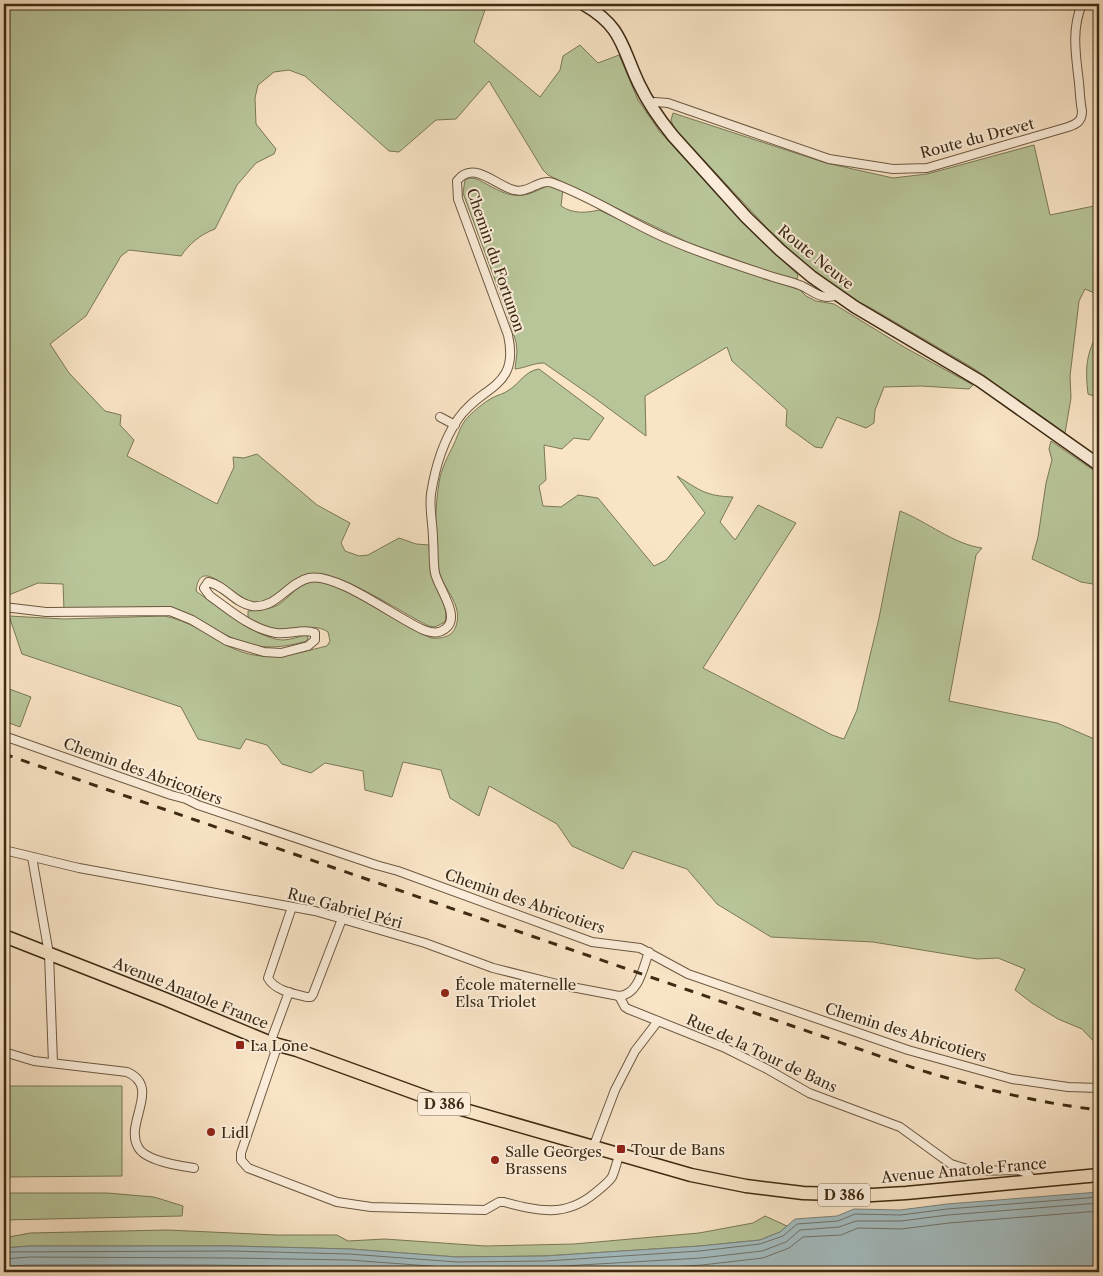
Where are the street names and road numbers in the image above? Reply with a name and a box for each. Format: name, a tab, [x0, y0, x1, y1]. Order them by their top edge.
street label: Route du Drevet	[918, 113, 1037, 162]
street label: Chemin du Fortunon	[462, 186, 530, 335]
street label: Route Neuve	[774, 220, 858, 294]
street label: Chemin des Abricotiers	[61, 733, 225, 809]
street label: Chemin des Abricotiers	[442, 865, 608, 937]
street label: Rue Gabriel Péri	[285, 884, 405, 933]
street label: Avenue Anatole France	[110, 953, 272, 1033]
street label: Chemin des Abricotiers	[823, 998, 989, 1066]
street label: Rue de la Tour de Bans	[684, 1010, 840, 1096]
road number: D 386	[418, 1092, 470, 1116]
street label: Avenue Anatole France	[879, 1153, 1048, 1187]
road number: D 386	[818, 1184, 870, 1206]

